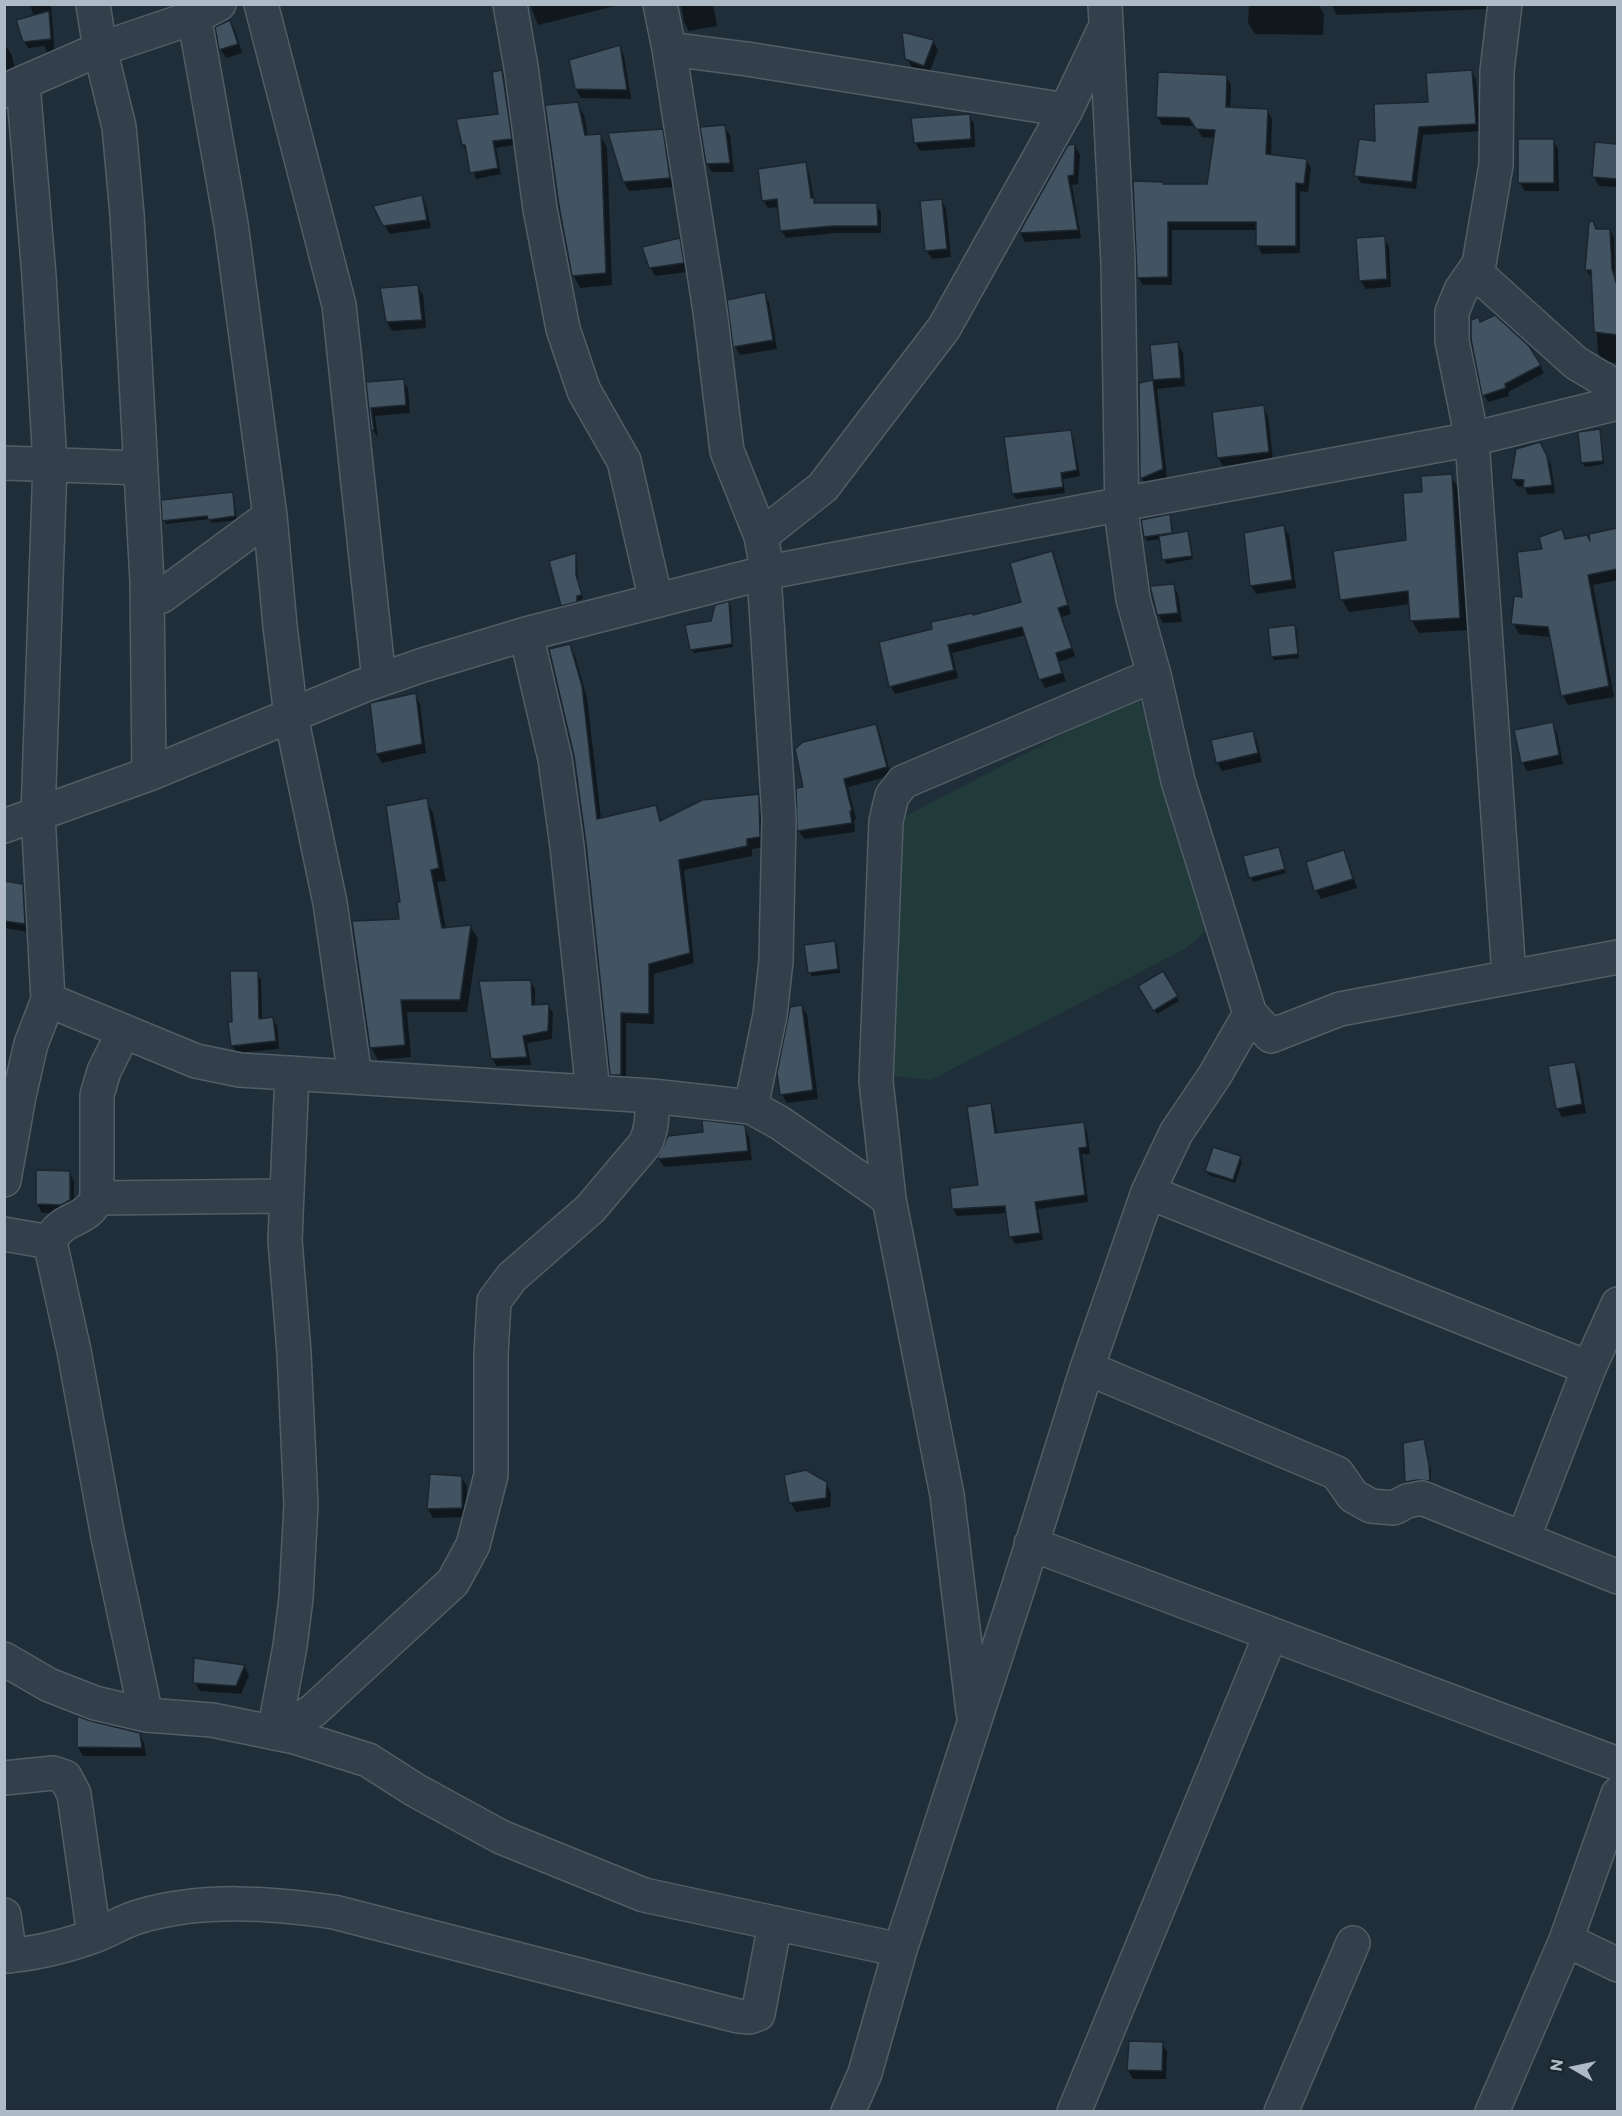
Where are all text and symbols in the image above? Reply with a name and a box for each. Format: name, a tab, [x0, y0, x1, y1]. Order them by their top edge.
north arrow	[1544, 2038, 1604, 2098]
text: N	[1545, 2058, 1566, 2073]

